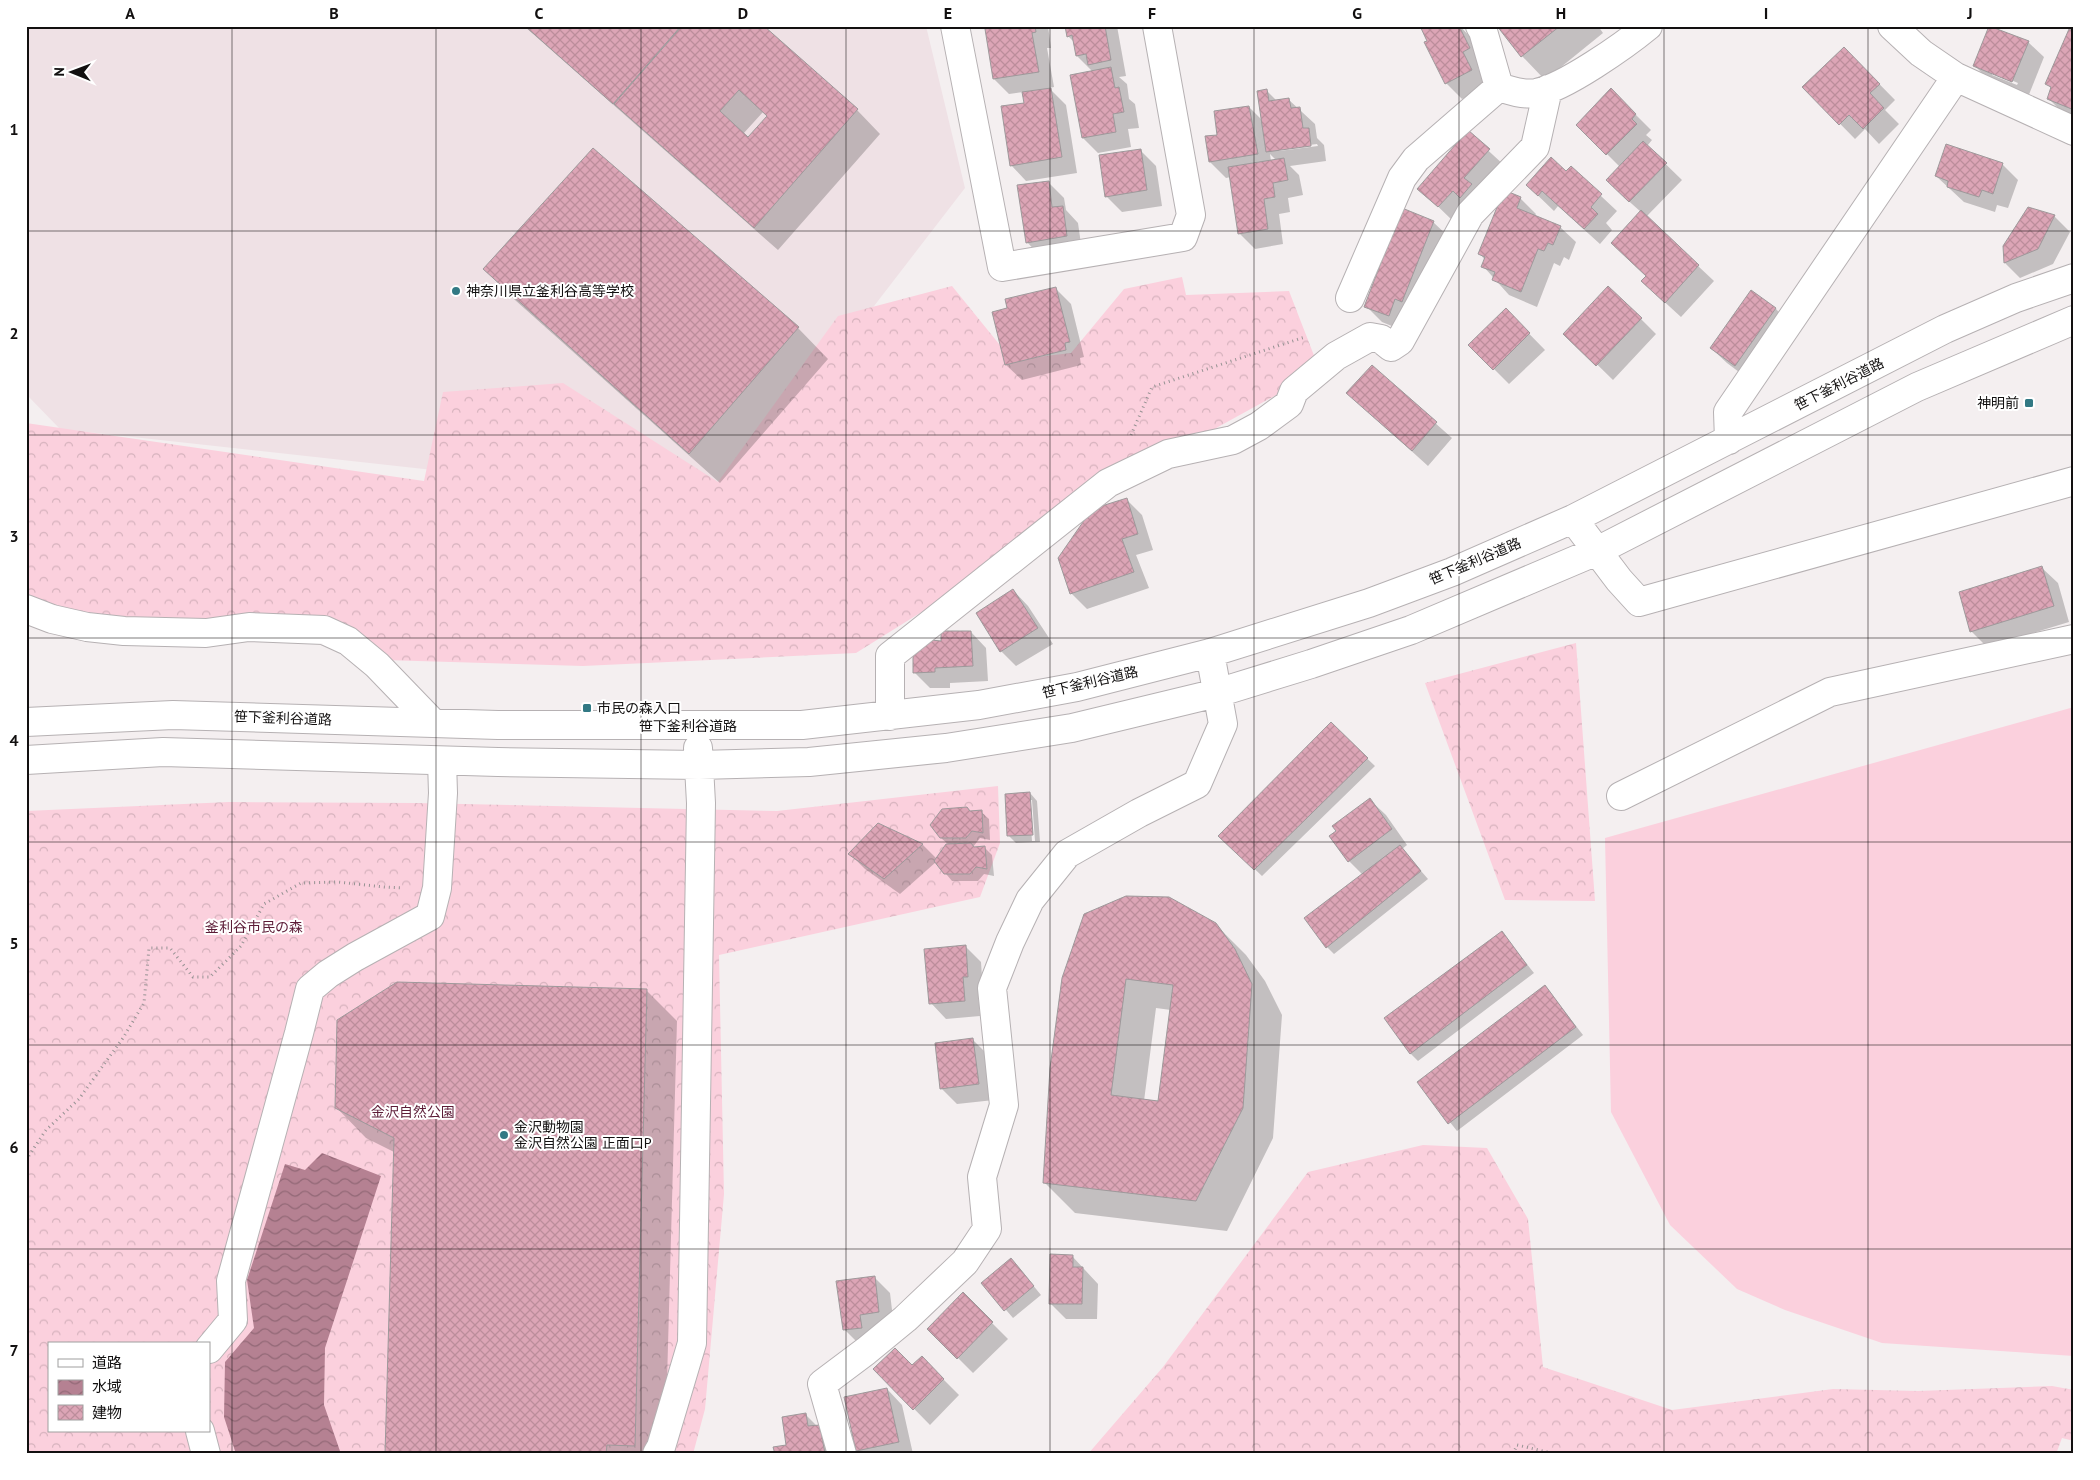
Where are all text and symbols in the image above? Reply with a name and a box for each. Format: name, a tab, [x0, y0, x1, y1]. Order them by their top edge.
text: A	[125, 3, 135, 23]
text: B	[329, 3, 339, 23]
text: C	[535, 3, 544, 23]
text: D	[738, 3, 748, 23]
text: E	[944, 3, 952, 23]
text: F	[1148, 3, 1156, 23]
text: G	[1352, 3, 1362, 23]
text: H	[1556, 3, 1566, 23]
text: I	[1764, 3, 1768, 23]
text: J	[1966, 3, 1973, 23]
north arrow	[48, 48, 98, 98]
text: N	[50, 67, 68, 77]
text: 1	[9, 119, 19, 139]
place label: 神奈川県立釜利谷高等学校	[466, 282, 634, 300]
marker: 神奈川県立釜利谷高等学校	[450, 285, 462, 297]
text: 2	[9, 323, 19, 343]
street label: 笹下釜利谷道路	[1791, 354, 1887, 414]
place label: 神明前	[1977, 394, 2019, 412]
marker: 神明前	[2023, 397, 2035, 409]
text: 3	[9, 526, 19, 546]
street label: 笹下釜利谷道路	[1426, 534, 1524, 588]
street label: 笹下釜利谷道路	[1040, 662, 1140, 702]
place label: 市民の森入口	[597, 699, 681, 717]
marker: 市民の森入口	[581, 702, 593, 714]
street label: 笹下釜利谷道路	[234, 707, 332, 729]
street label: 笹下釜利谷道路	[639, 717, 737, 735]
text: 4	[9, 730, 19, 750]
park label: 釜利谷市民の森	[205, 918, 303, 936]
text: 5	[9, 933, 19, 953]
park label: 金沢自然公園	[371, 1103, 455, 1121]
place label: 金沢動物園 金沢自然公園 正面口P	[514, 1118, 652, 1152]
marker: 金沢動物園 金沢自然公園 正面口P	[498, 1129, 510, 1141]
text: 6	[9, 1137, 19, 1157]
text: 7	[9, 1340, 19, 1360]
legend	[48, 1342, 210, 1432]
text: 道路	[92, 1353, 122, 1372]
text: 水域	[92, 1377, 122, 1396]
text: 建物	[92, 1403, 122, 1422]

